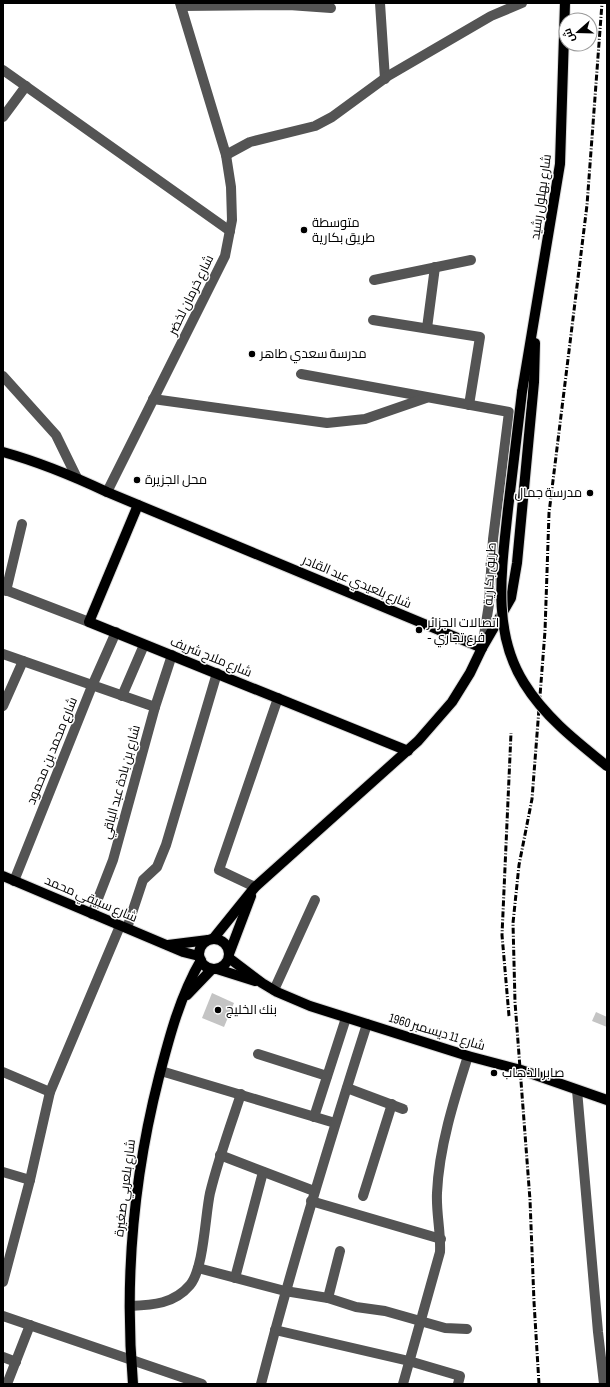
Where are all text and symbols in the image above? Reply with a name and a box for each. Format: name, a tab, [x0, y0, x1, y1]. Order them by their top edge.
north arrow	[558, 12, 598, 52]
text: ش	[561, 26, 578, 44]
street label: شارع بهلول رشيد	[527, 153, 555, 241]
place label: متوسطة طريق بكارية	[312, 215, 375, 246]
marker: متوسطة طريق بكارية	[299, 225, 309, 235]
street label: شارع خرمان لخضر	[164, 252, 217, 339]
place label: مدرسة سعدي طاهر	[259, 346, 366, 364]
marker: مدرسة سعدي طاهر	[247, 349, 257, 359]
place label: محل الجزيرة	[145, 472, 207, 488]
marker: محل الجزيرة	[132, 475, 142, 485]
place label: مدرسة جمال	[514, 485, 582, 501]
marker: مدرسة جمال	[585, 488, 595, 498]
street label: طريق بكارية	[480, 542, 500, 606]
street label: شارع بلعيدي عبد القادر	[298, 551, 414, 614]
place label: اتصالات الجزائر - فرع تجاري	[426, 615, 499, 648]
marker: اتصالات الجزائر - فرع تجاري	[414, 625, 424, 635]
street label: شارع ملاح شريف	[168, 633, 254, 681]
street label: شارع محمد بن محمود	[23, 695, 81, 807]
street label: شارع بن بادة عبد الباقي	[98, 723, 146, 841]
street label: شارع سبيقي محمد	[41, 872, 140, 928]
place label: بنك الخليج	[226, 1002, 277, 1018]
marker: بنك الخليج	[213, 1005, 223, 1015]
street label: شارع 11 ديسمبر 1960	[387, 1010, 487, 1054]
place label: صابر الذهاب	[502, 1065, 564, 1081]
marker: صابر الذهاب	[489, 1068, 499, 1078]
street label: شارع بلعربي صغيرة	[111, 1138, 141, 1238]

